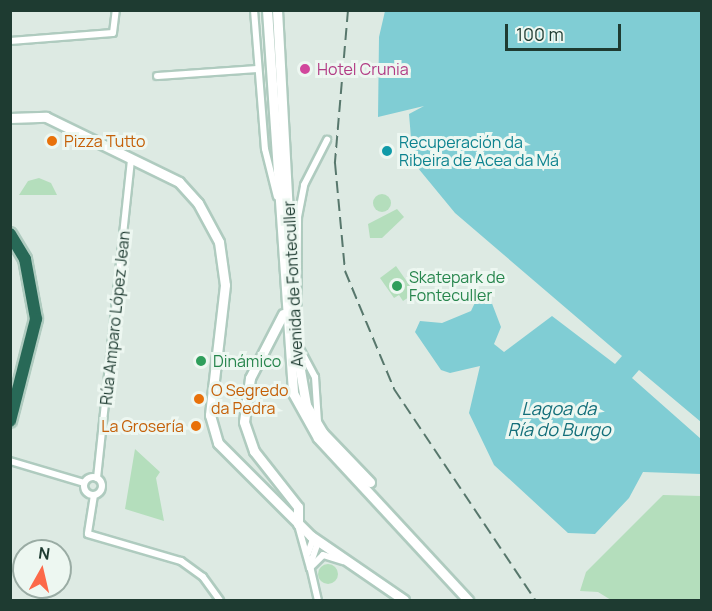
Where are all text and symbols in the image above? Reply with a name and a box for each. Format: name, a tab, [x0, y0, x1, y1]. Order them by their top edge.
scale bar	[508, 12, 624, 50]
text: 100 m	[516, 22, 564, 46]
place label: Hotel Crunia	[317, 59, 409, 79]
marker: Hotel Crunia	[298, 62, 312, 76]
place label: Pizza Tutto	[64, 131, 146, 151]
place label: Recuperación da Ribeira de Acea da Má	[399, 132, 559, 170]
marker: Pizza Tutto	[45, 134, 59, 148]
marker: Recuperación da Ribeira de Acea da Má	[380, 144, 394, 158]
street label: Avenida de Fonteculler	[279, 200, 307, 368]
street label: Rúa Amparo López Jean	[96, 230, 134, 406]
place label: Skatepark de Fonteculler	[409, 267, 505, 305]
marker: Skatepark de Fonteculler	[390, 279, 404, 293]
place label: Dinámico	[213, 351, 281, 371]
marker: Dinámico	[194, 354, 208, 368]
place label: O Segredo da Pedra	[211, 380, 288, 418]
marker: O Segredo da Pedra	[192, 392, 206, 406]
water label: Lagoa da Ría do Burgo	[507, 398, 611, 440]
place label: La Grosería	[101, 416, 184, 436]
marker: La Grosería	[189, 419, 203, 433]
north arrow	[12, 539, 72, 599]
text: N	[37, 541, 51, 565]

